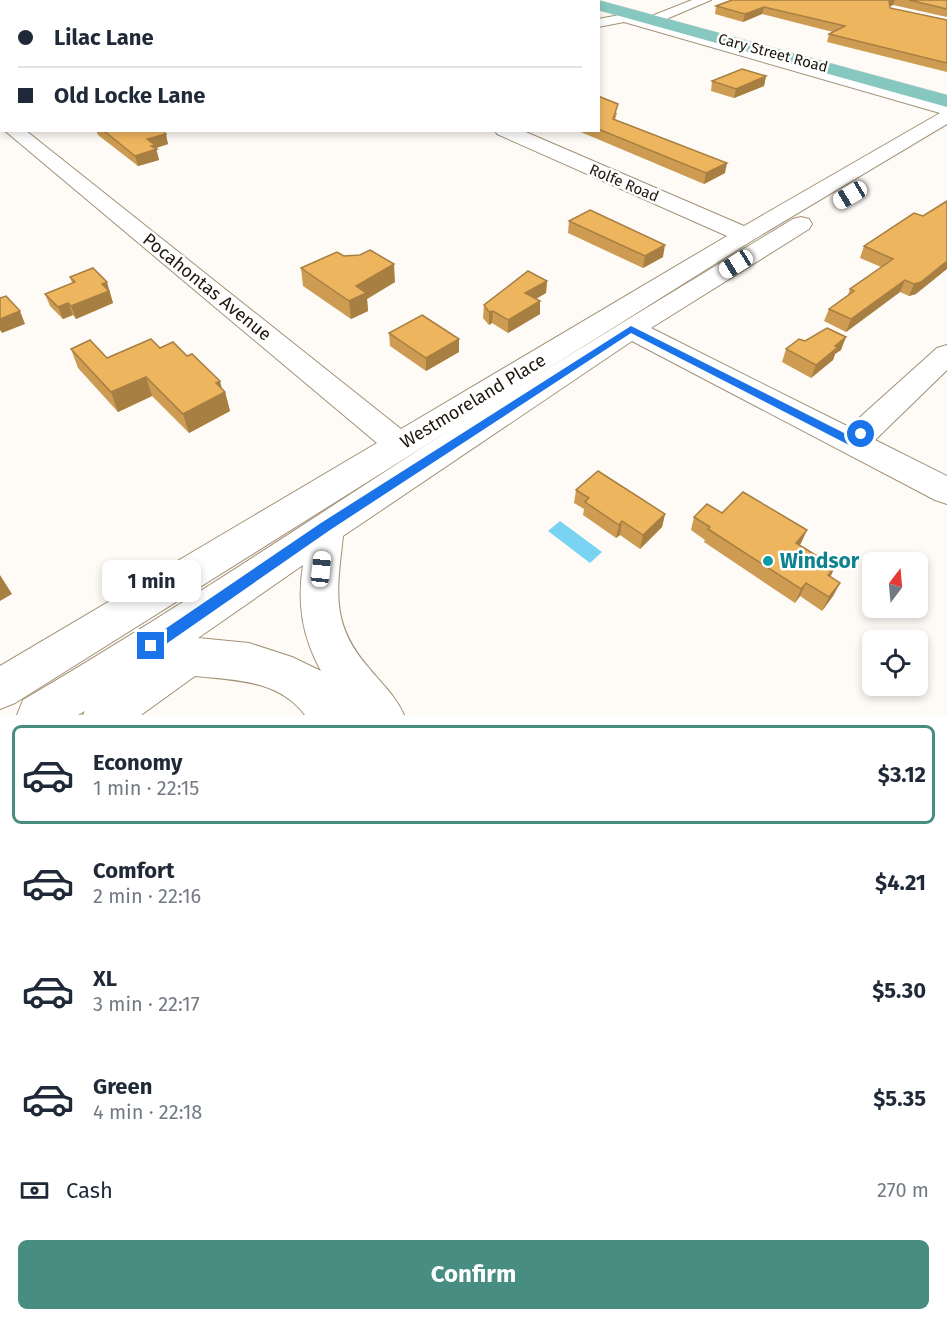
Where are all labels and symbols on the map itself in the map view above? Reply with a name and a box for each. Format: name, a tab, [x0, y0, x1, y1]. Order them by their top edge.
street label: Cary Street Road	[716, 30, 830, 76]
street label: Rolfe Road	[587, 160, 661, 206]
car	[830, 178, 870, 212]
street label: Pocahontas Avenue	[138, 228, 276, 346]
car	[716, 247, 756, 281]
street label: Westmoreland Place	[396, 349, 550, 453]
route start	[847, 420, 874, 447]
place label: Windsor	[780, 548, 860, 574]
car	[310, 550, 332, 588]
north arrow	[862, 552, 928, 618]
marker: Windsor	[761, 554, 775, 568]
callout: 1 min	[102, 559, 201, 601]
route end	[137, 632, 164, 659]

